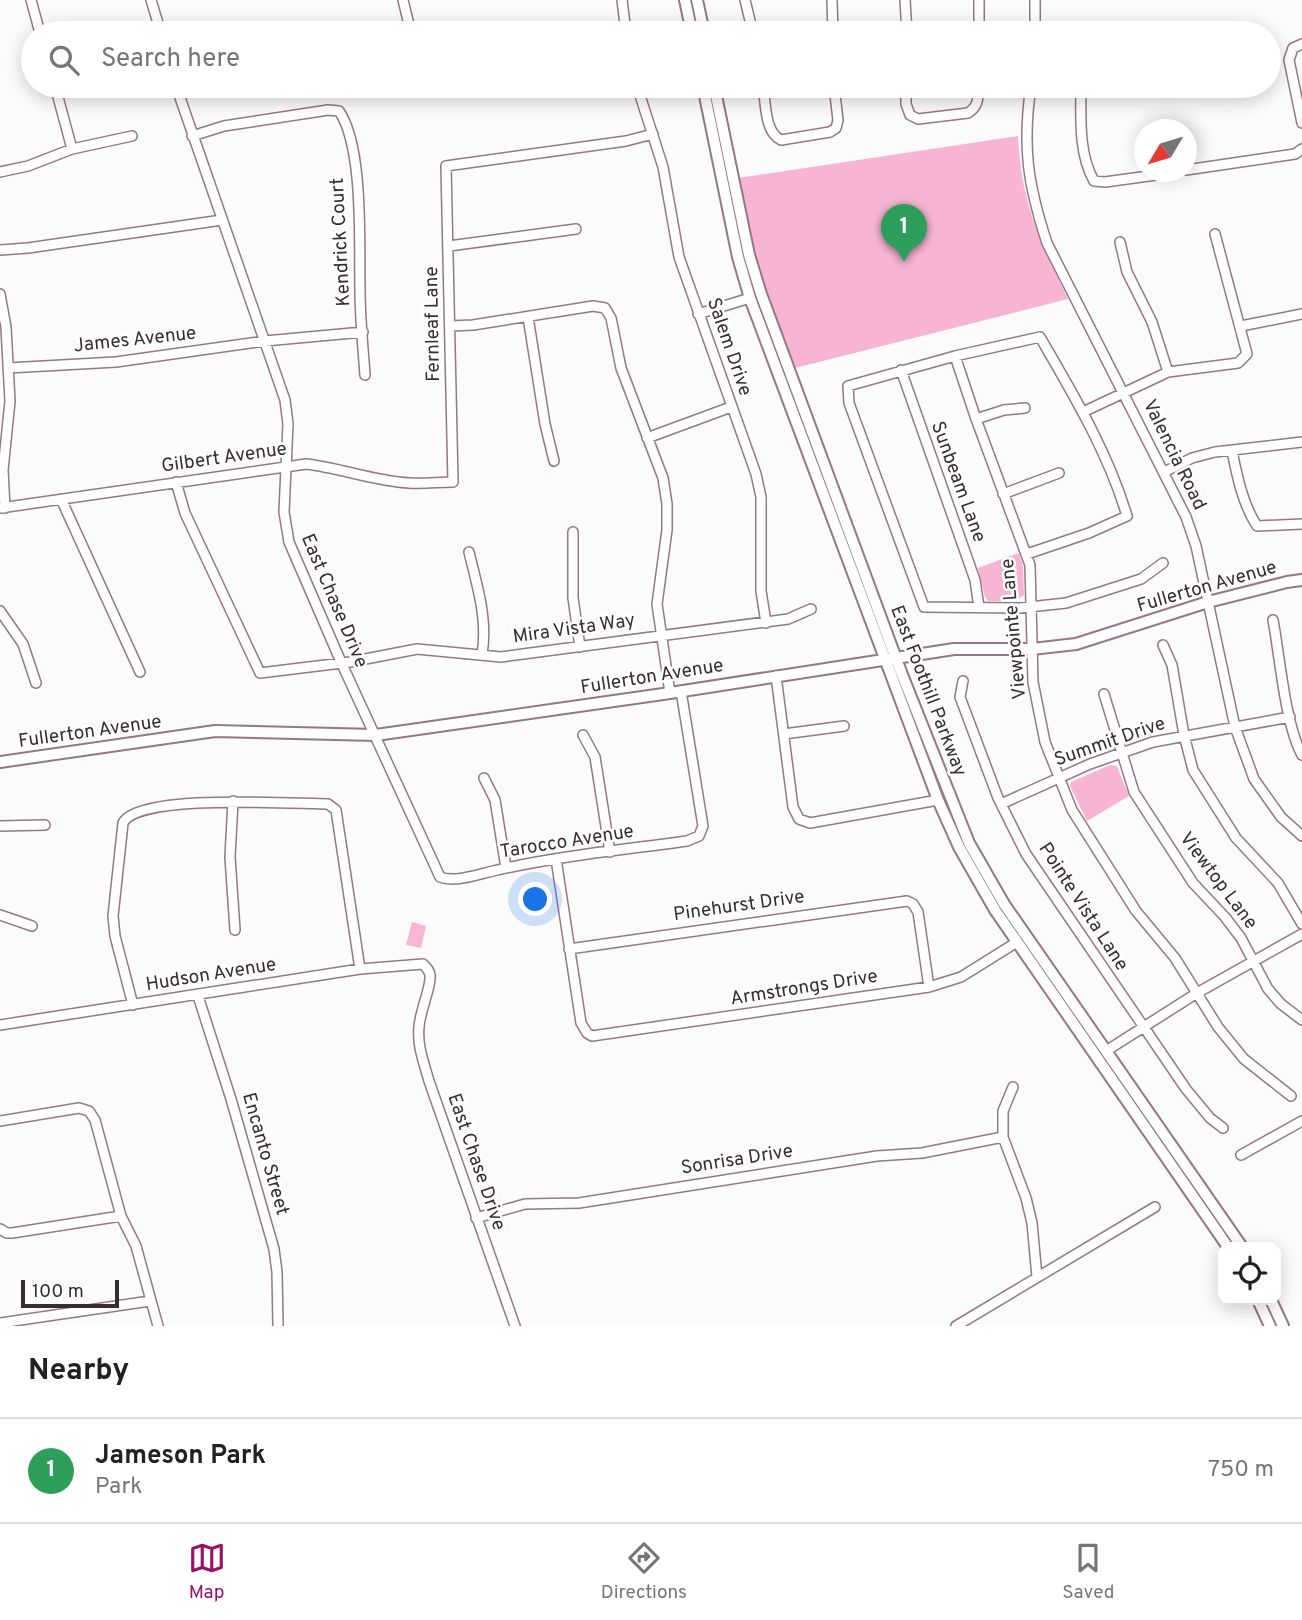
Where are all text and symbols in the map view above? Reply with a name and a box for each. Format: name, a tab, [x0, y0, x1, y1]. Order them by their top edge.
search box	[21, 21, 1281, 98]
icon: search	[45, 41, 83, 79]
text: Search here	[101, 43, 240, 76]
north arrow	[1134, 119, 1197, 182]
street label: Kendrick Court	[326, 177, 356, 307]
pin: 1	[881, 204, 927, 262]
street label: Fernleaf Lane	[420, 266, 446, 382]
street label: Salem Drive	[701, 295, 757, 399]
street label: James Avenue	[72, 322, 198, 358]
street label: Valencia Road	[1137, 396, 1211, 514]
street label: Sunbeam Lane	[925, 418, 991, 546]
street label: Gilbert Avenue	[160, 437, 288, 479]
street label: East Chase Drive	[295, 530, 373, 672]
street label: Fullerton Avenue	[1134, 556, 1280, 618]
street label: Viewpointe Lane	[996, 557, 1032, 701]
street label: East Foothill Parkway	[884, 602, 972, 780]
street label: Mira Vista Way	[511, 609, 637, 649]
street label: Fullerton Avenue	[579, 654, 725, 700]
street label: Fullerton Avenue	[17, 710, 163, 754]
street label: Summit Drive	[1051, 712, 1169, 772]
street label: Tarocco Avenue	[498, 820, 636, 864]
street label: Viewtop Lane	[1174, 828, 1262, 934]
street label: Pointe Vista Lane	[1033, 838, 1133, 976]
your location	[518, 882, 552, 916]
street label: Pinehurst Drive	[672, 885, 806, 927]
street label: Hudson Avenue	[144, 953, 278, 997]
street label: Armstrongs Drive	[729, 964, 879, 1012]
street label: Encanto Street	[236, 1090, 294, 1218]
street label: East Chase Drive	[441, 1090, 511, 1234]
street label: Sonrisa Drive	[679, 1139, 795, 1181]
map controls	[1218, 1242, 1281, 1305]
button: locate	[1218, 1242, 1281, 1305]
scale bar	[21, 1277, 119, 1309]
text: 100 m	[32, 1280, 84, 1304]
text: Nearby	[28, 1353, 129, 1390]
text: Jameson Park	[95, 1440, 266, 1473]
text: 1	[46, 1456, 56, 1485]
text: 750 m	[1208, 1456, 1274, 1485]
text: Park	[95, 1473, 142, 1502]
tab: Map	[188, 1539, 226, 1605]
tab: Directions	[601, 1539, 687, 1605]
tab: Saved	[1062, 1539, 1114, 1605]

